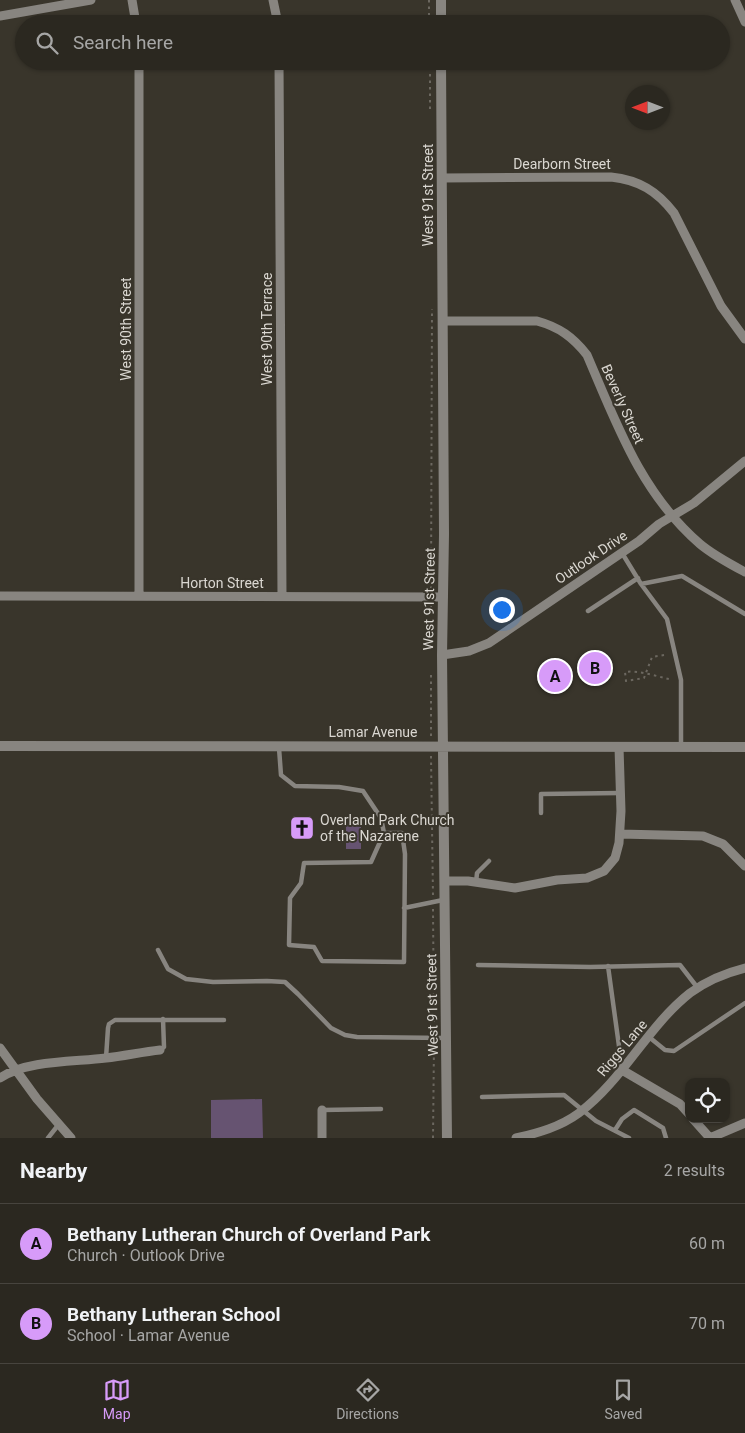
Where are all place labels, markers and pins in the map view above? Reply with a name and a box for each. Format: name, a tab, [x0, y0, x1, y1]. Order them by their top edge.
pin: B	[579, 649, 611, 687]
pin: A	[539, 657, 571, 695]
place label: Overland Park Church of the Nazarene	[320, 812, 455, 844]
church icon: Overland Park Church of the Nazarene	[289, 815, 315, 841]

